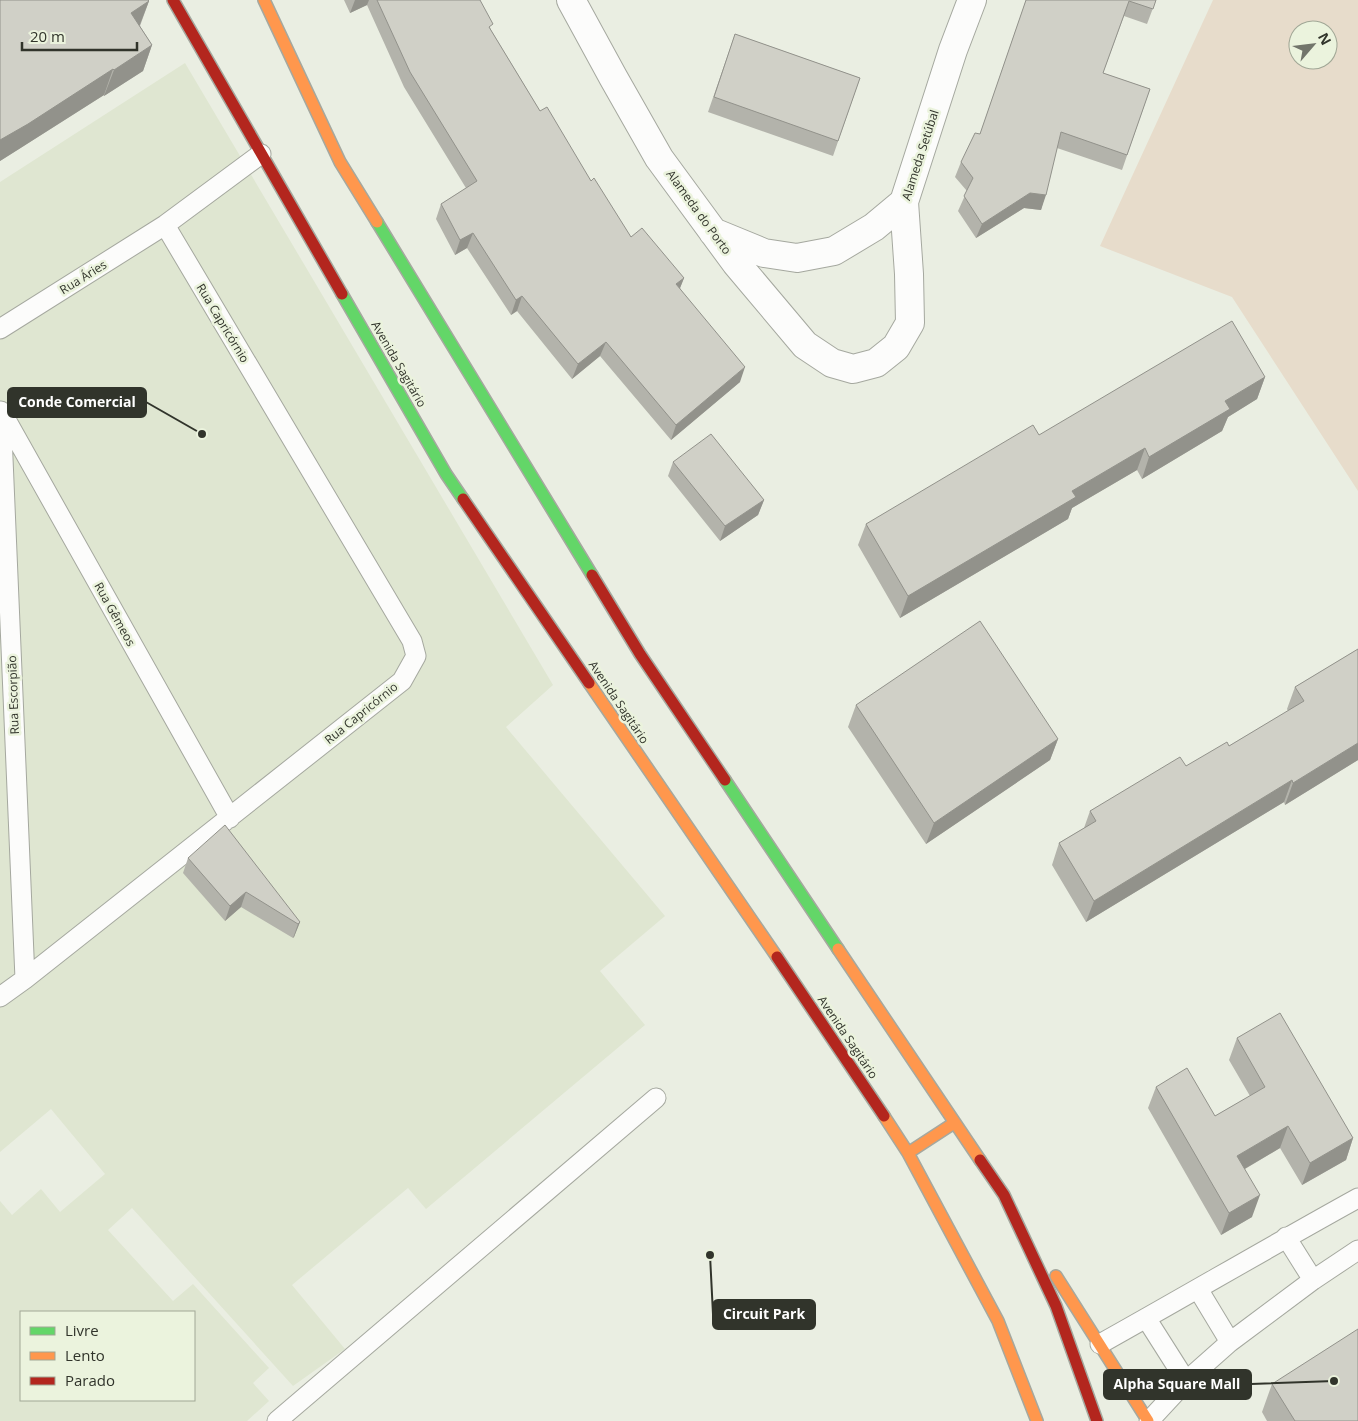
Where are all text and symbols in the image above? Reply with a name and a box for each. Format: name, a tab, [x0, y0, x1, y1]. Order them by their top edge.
scale bar	[22, 20, 138, 52]
north arrow	[1288, 20, 1338, 70]
text: 20 m	[30, 26, 65, 46]
text: N	[1314, 29, 1336, 48]
street label: Alameda Setúbal	[897, 108, 943, 202]
street label: Alameda do Porto	[663, 166, 735, 258]
street label: Rua Áries	[56, 256, 110, 298]
street label: Rua Capricórnio	[193, 280, 253, 366]
street label: Avenida Sagitário	[367, 318, 431, 410]
callout: Conde Comercial	[8, 388, 146, 417]
text: Conde Comercial	[18, 392, 136, 411]
street label: Rua Gêmeos	[90, 579, 140, 649]
street label: Rua Escorpião	[3, 655, 23, 735]
street label: Avenida Sagitário	[585, 657, 653, 747]
street label: Rua Capricórnio	[321, 678, 401, 748]
street label: Avenida Sagitário	[814, 992, 882, 1082]
callout: Circuit Park	[713, 1300, 815, 1329]
text: Circuit Park	[723, 1304, 805, 1323]
legend	[20, 1311, 195, 1401]
text: Livre	[65, 1320, 99, 1340]
text: Lento	[65, 1345, 105, 1365]
text: Parado	[65, 1370, 115, 1390]
callout: Alpha Square Mall	[1104, 1370, 1251, 1399]
text: Alpha Square Mall	[1114, 1374, 1240, 1393]

